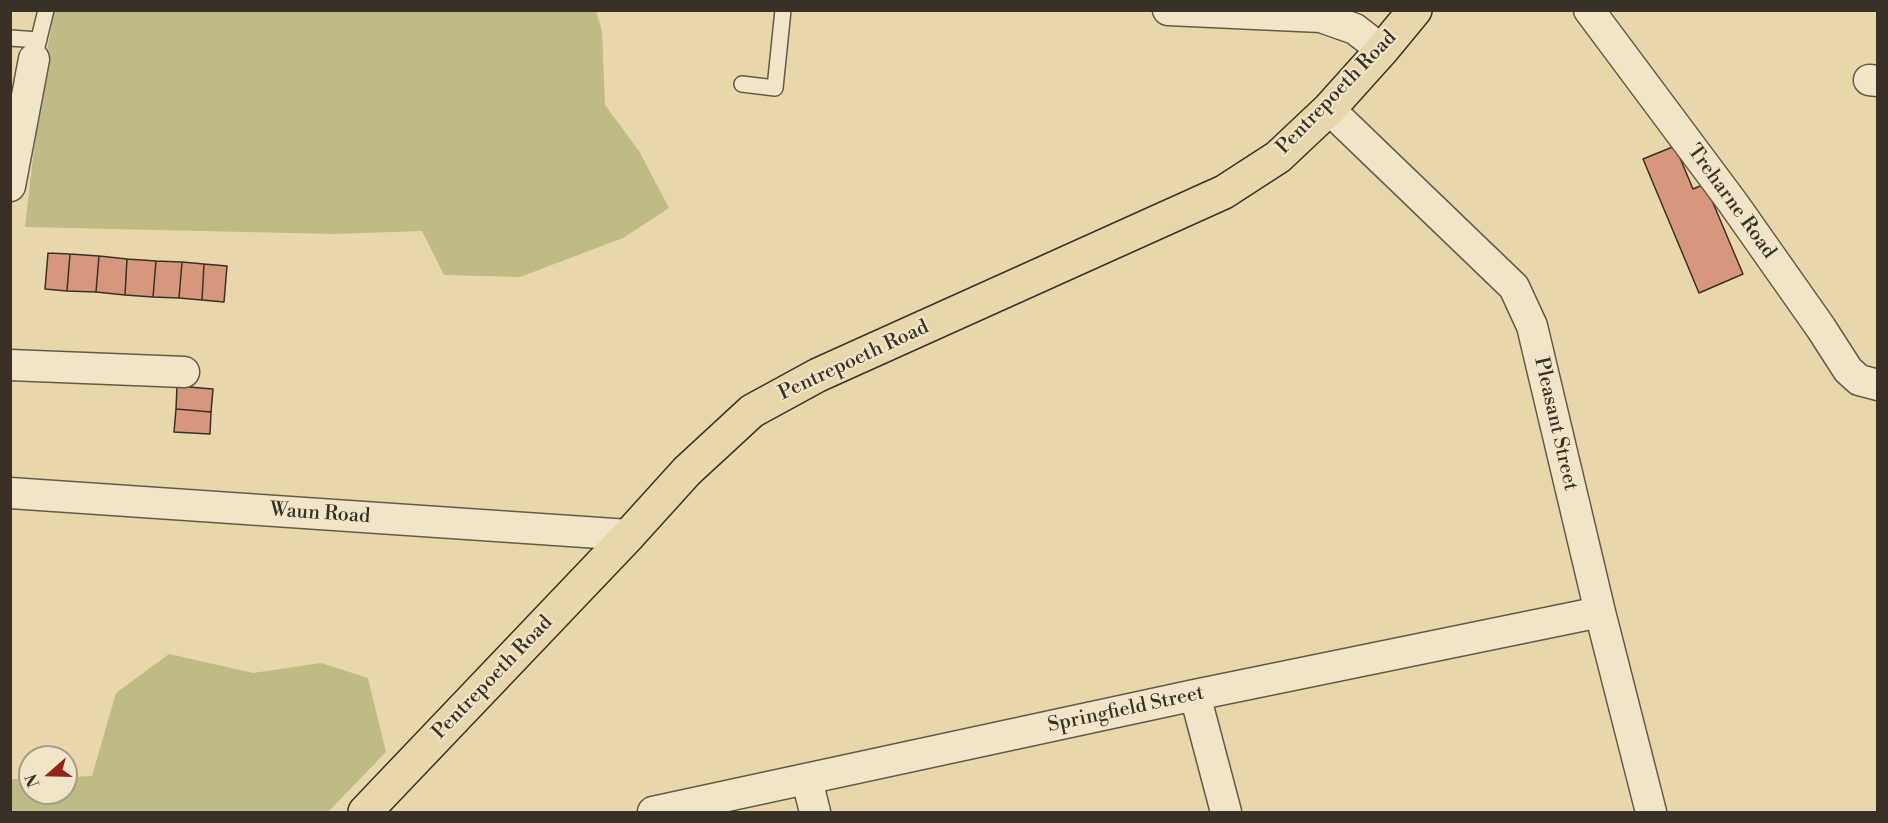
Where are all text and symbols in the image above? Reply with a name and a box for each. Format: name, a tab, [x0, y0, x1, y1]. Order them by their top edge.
street label: Pentrepoeth Road	[1272, 26, 1402, 160]
street label: Treharne Road	[1682, 140, 1780, 264]
street label: Pentrepoeth Road	[775, 316, 933, 406]
street label: Pleasant Street	[1528, 355, 1582, 493]
street label: Waun Road	[269, 499, 371, 529]
street label: Pentrepoeth Road	[428, 611, 558, 745]
street label: Springfield Street	[1046, 682, 1206, 738]
north arrow	[18, 745, 78, 805]
text: N	[21, 771, 45, 790]

